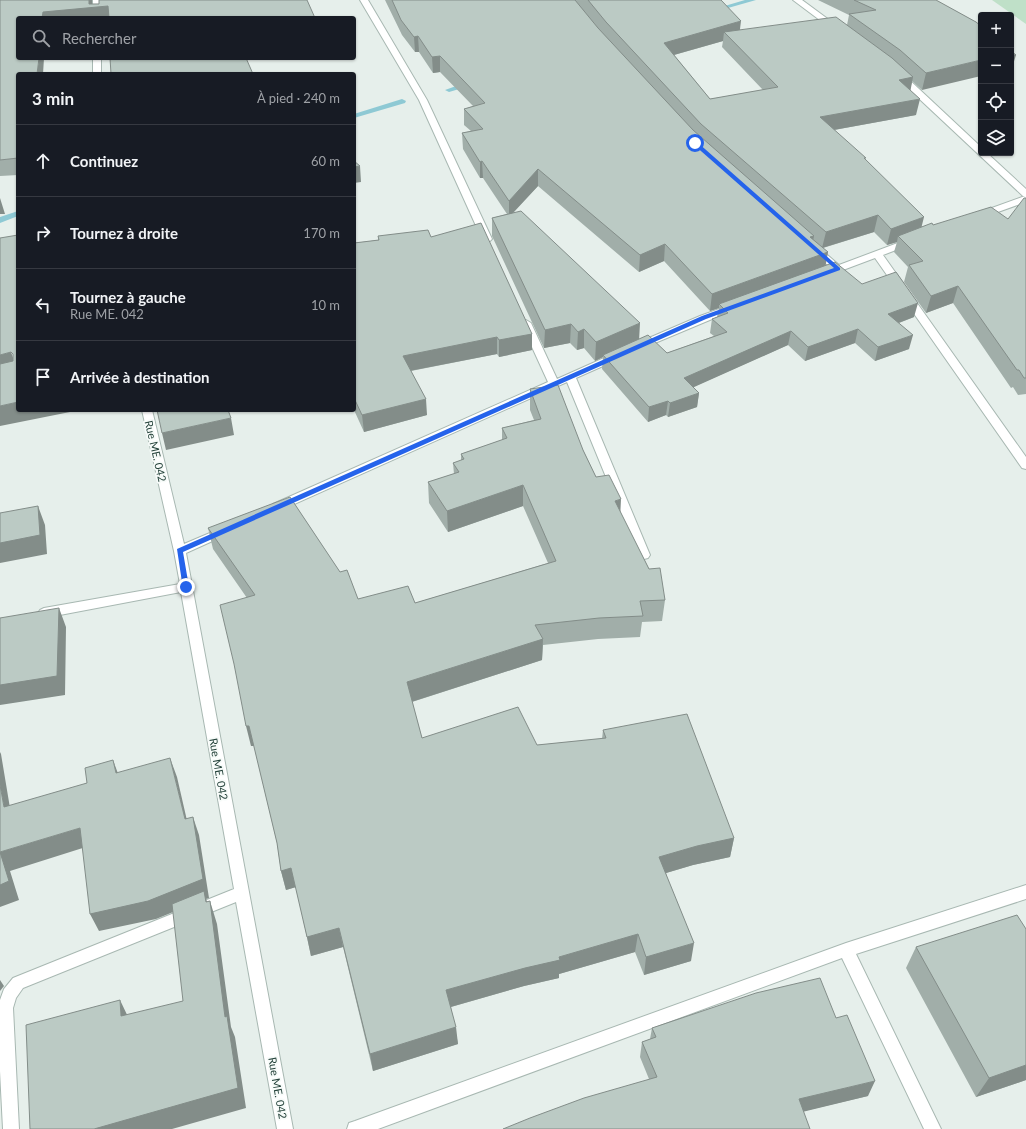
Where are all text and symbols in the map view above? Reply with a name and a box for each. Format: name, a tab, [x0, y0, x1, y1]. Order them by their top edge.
map controls	[978, 12, 1014, 156]
button: +	[978, 12, 1014, 48]
search box	[16, 16, 356, 60]
icon: search	[30, 27, 52, 49]
text: Rechercher	[62, 29, 136, 47]
button: −	[978, 48, 1014, 84]
button: locate	[978, 84, 1014, 120]
text: 3 min	[32, 88, 74, 109]
text: À pied · 240 m	[257, 90, 340, 106]
button: layers	[978, 120, 1014, 156]
route start	[686, 134, 704, 152]
icon: ahead	[32, 150, 54, 172]
text: Continuez	[70, 152, 138, 170]
text: 60 m	[311, 153, 340, 169]
icon: right	[32, 222, 54, 244]
text: Tournez à droite	[70, 224, 178, 242]
text: 170 m	[303, 225, 340, 241]
text: Tournez à gauche	[70, 288, 186, 306]
icon: left	[32, 294, 54, 316]
text: 10 m	[311, 297, 340, 313]
text: Rue ME. 042	[70, 306, 144, 322]
icon: arrive	[32, 366, 54, 388]
text: Arrivée à destination	[70, 368, 209, 386]
street label: Rue ME. 042	[143, 419, 169, 483]
route end	[177, 578, 195, 596]
street label: Rue ME. 042	[207, 737, 231, 801]
street label: Rue ME. 042	[266, 1056, 290, 1120]

